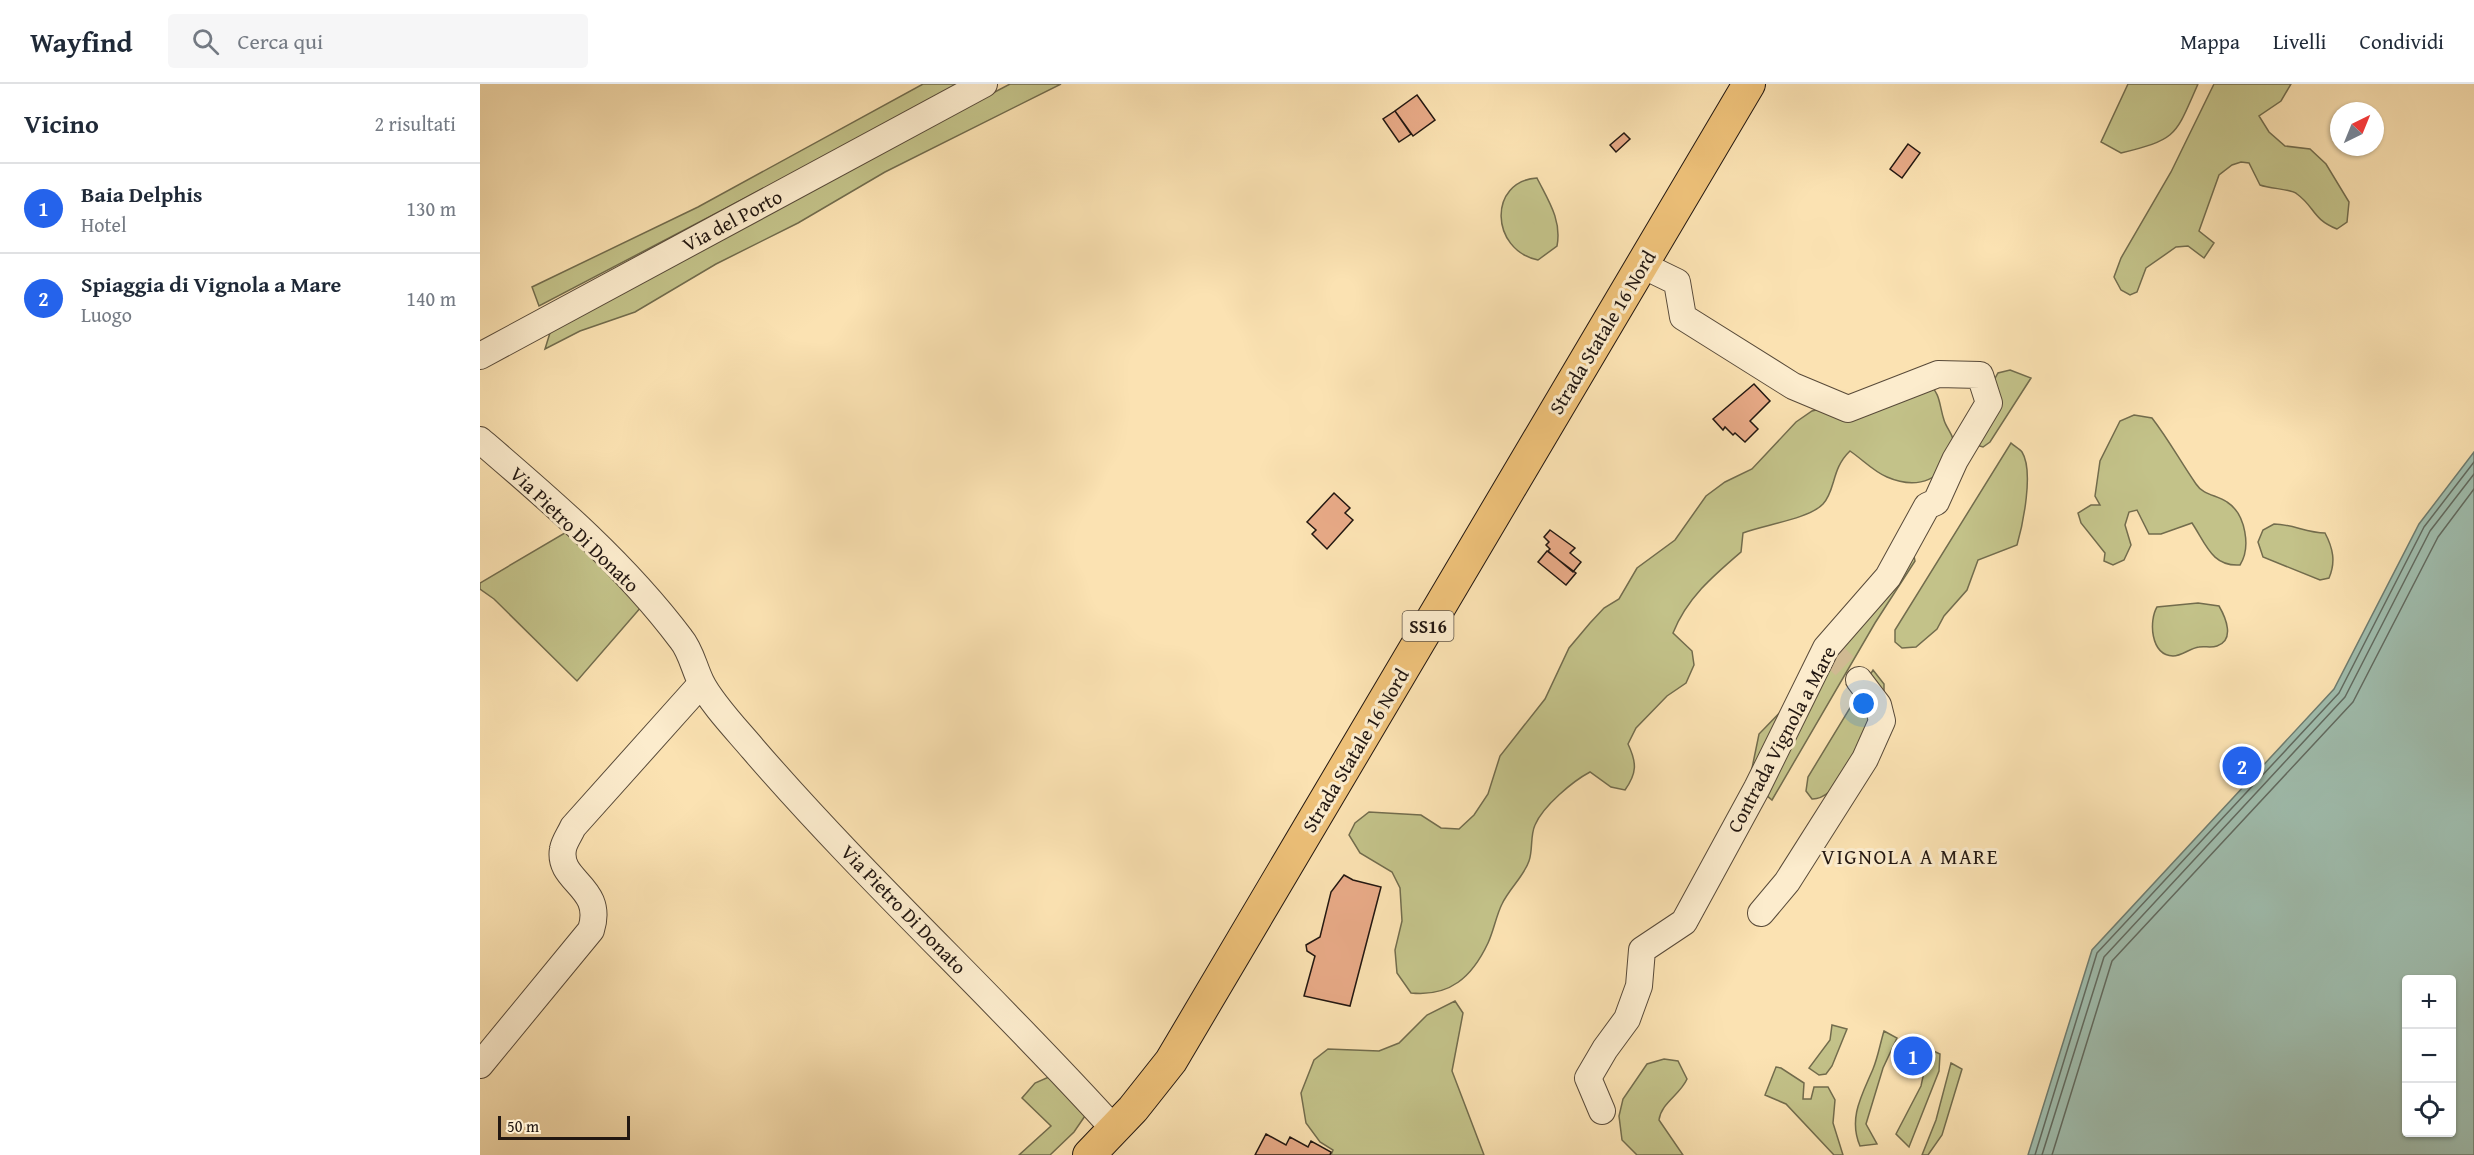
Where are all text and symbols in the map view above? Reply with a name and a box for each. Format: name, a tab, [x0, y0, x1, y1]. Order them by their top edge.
search box	[168, 14, 588, 68]
text: Wayfind	[30, 21, 132, 62]
icon: search	[189, 25, 222, 58]
text: Cerca qui	[237, 25, 323, 57]
text: Mappa	[2180, 26, 2240, 57]
text: Livelli	[2273, 26, 2327, 57]
text: Condividi	[2360, 26, 2444, 57]
north arrow	[2330, 102, 2384, 156]
text: Vicino	[24, 104, 99, 143]
text: 2 risultati	[375, 109, 456, 138]
text: Baia Delphis	[81, 178, 203, 210]
street label: Via del Porto	[677, 182, 787, 258]
text: 1	[38, 194, 49, 223]
text: 130 m	[406, 194, 456, 223]
text: Hotel	[81, 210, 127, 239]
street label: Strada Statale 16 Nord	[1541, 244, 1663, 419]
text: Spiaggia di Vignola a Mare	[81, 268, 341, 300]
text: 2	[38, 284, 49, 313]
text: 140 m	[406, 284, 456, 313]
text: Luogo	[81, 300, 132, 329]
street label: Via Pietro Di Donato	[504, 459, 646, 599]
road number: SS16	[1402, 611, 1454, 641]
street label: Contrada Vignola a Mare	[1719, 640, 1843, 838]
street label: Strada Statale 16 Nord	[1294, 662, 1416, 837]
your location	[1849, 689, 1878, 718]
pin: 2	[2222, 744, 2262, 788]
street label: Via Pietro Di Donato	[834, 838, 974, 980]
district label: VIGNOLA A MARE	[1821, 841, 1999, 872]
map controls	[2402, 975, 2456, 1137]
button: +	[2402, 975, 2456, 1029]
button: −	[2402, 1029, 2456, 1083]
pin: 1	[1894, 1034, 1932, 1078]
button: locate	[2402, 1083, 2456, 1137]
scale bar	[498, 1113, 630, 1140]
text: 50 m	[507, 1114, 539, 1138]

